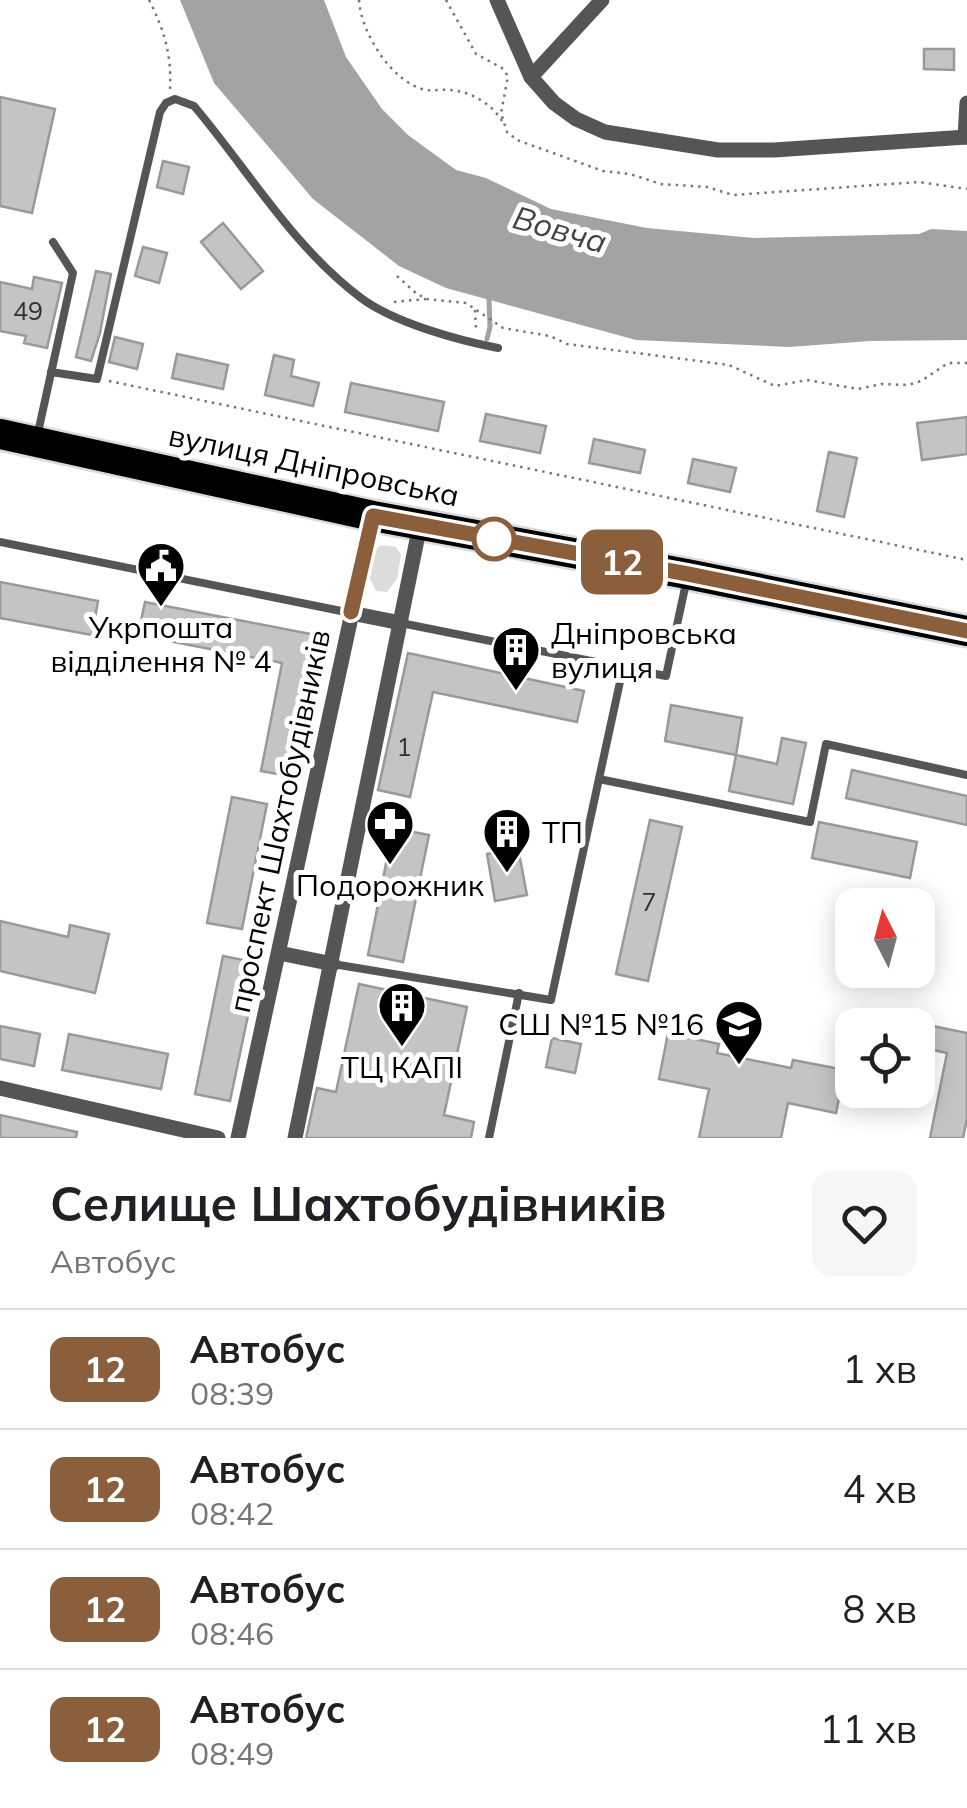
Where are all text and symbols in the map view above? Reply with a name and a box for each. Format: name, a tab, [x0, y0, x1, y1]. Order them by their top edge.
water label: Вовча	[508, 197, 612, 261]
house number: 49	[13, 295, 43, 326]
street label: вулиця Дніпровська	[165, 416, 463, 514]
unlabelled marker	[473, 518, 515, 560]
line badge: 12	[577, 530, 667, 594]
public building icon: Укрпошта відділення № 4	[135, 540, 187, 608]
text: 12	[601, 540, 643, 584]
place label: Укрпошта відділення № 4	[51, 608, 271, 680]
place label: Дніпровська вулиця	[551, 614, 737, 686]
building icon: Дніпровська вулиця	[490, 624, 542, 692]
street label: проспект Шахтобудівників	[220, 626, 338, 1016]
house number: 1	[396, 731, 412, 762]
pharmacy icon: Подорожник	[364, 798, 416, 866]
building icon: ТП	[481, 806, 533, 874]
place label: ТП	[542, 813, 583, 851]
place label: Подорожник	[296, 866, 485, 904]
house number: 7	[641, 886, 657, 917]
north arrow	[835, 888, 935, 988]
map controls	[835, 888, 935, 1108]
building icon: ТЦ КАПІ	[376, 980, 428, 1048]
school or university icon: СШ №15 №16	[713, 998, 765, 1066]
place label: СШ №15 №16	[498, 1005, 704, 1043]
button: locate	[835, 1008, 935, 1108]
place label: ТЦ КАПІ	[341, 1048, 463, 1086]
button: heart	[812, 1171, 917, 1276]
text: Селище Шахтобудівників	[50, 1173, 666, 1233]
text: Автобус	[50, 1241, 176, 1281]
text: Автобус	[190, 1325, 345, 1373]
text: 1 хв	[842, 1345, 917, 1393]
text: 12	[84, 1347, 126, 1391]
text: 08:39	[190, 1373, 274, 1413]
text: Автобус	[190, 1445, 345, 1493]
text: 4 хв	[842, 1465, 917, 1513]
text: 12	[84, 1467, 126, 1511]
text: 08:42	[190, 1493, 274, 1533]
text: Автобус	[190, 1565, 345, 1613]
text: 8 хв	[842, 1585, 917, 1633]
text: 12	[84, 1587, 126, 1631]
text: 08:46	[190, 1613, 274, 1653]
text: Автобус	[190, 1685, 345, 1733]
text: 11 хв	[820, 1705, 917, 1753]
text: 12	[84, 1707, 126, 1751]
text: 08:49	[190, 1733, 274, 1773]

